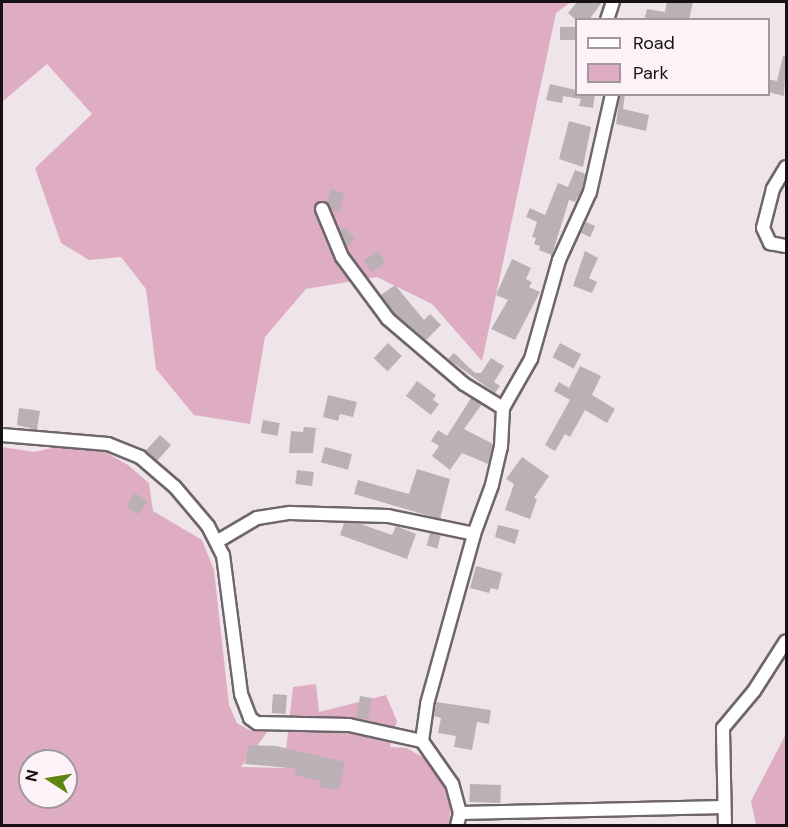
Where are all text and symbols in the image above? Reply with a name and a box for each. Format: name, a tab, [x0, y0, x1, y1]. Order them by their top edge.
legend	[575, 18, 770, 96]
text: Road	[633, 31, 675, 55]
text: Park	[633, 61, 669, 85]
north arrow	[18, 749, 78, 809]
text: N	[20, 768, 43, 783]

